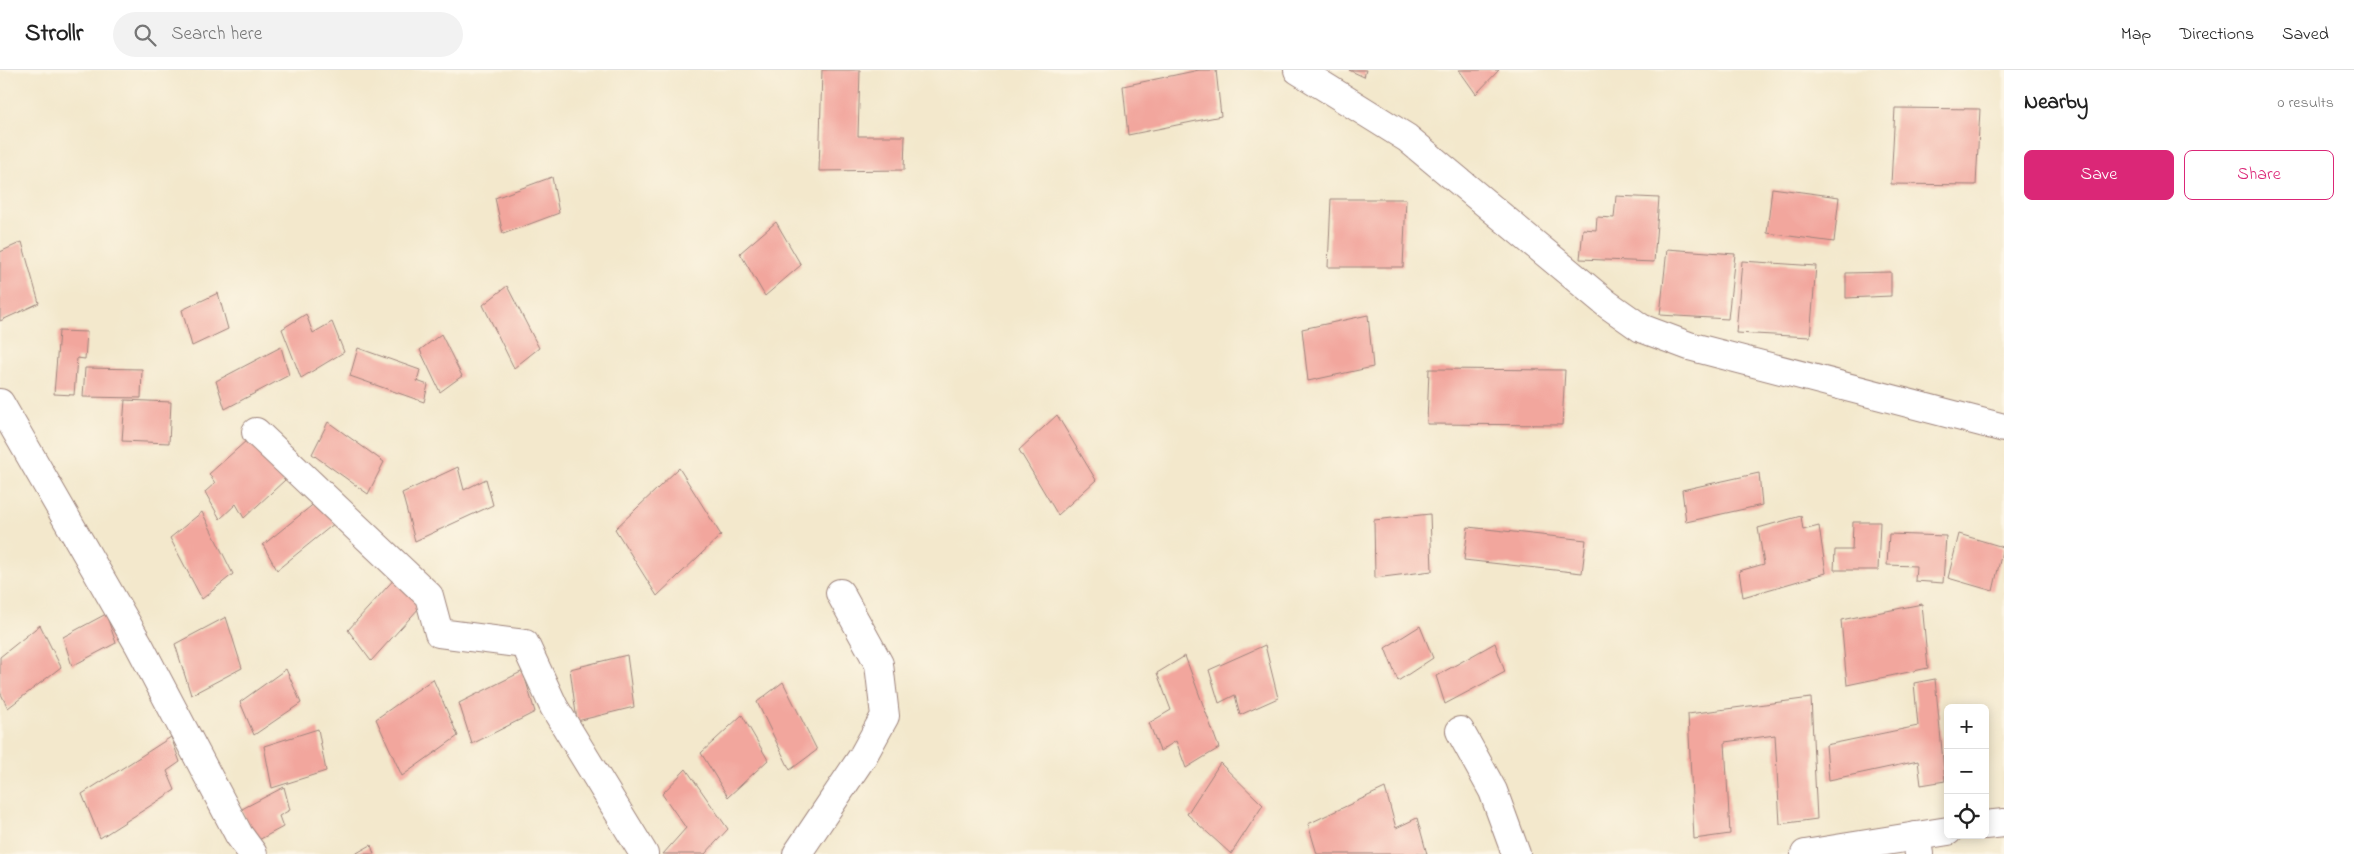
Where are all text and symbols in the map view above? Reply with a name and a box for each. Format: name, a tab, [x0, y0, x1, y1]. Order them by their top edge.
search box	[113, 12, 463, 57]
text: Strollr	[25, 17, 83, 52]
icon: search	[131, 21, 159, 49]
text: Search here	[171, 21, 262, 48]
text: Map	[2121, 22, 2151, 48]
text: Directions	[2179, 22, 2254, 48]
text: Saved	[2282, 22, 2329, 48]
text: Nearby	[2024, 88, 2088, 118]
text: 0 results	[2278, 91, 2334, 115]
button: Save	[2024, 150, 2174, 200]
button: Share	[2184, 150, 2334, 200]
map controls	[1944, 704, 1989, 839]
button: +	[1944, 704, 1989, 749]
button: −	[1944, 749, 1989, 794]
button: locate	[1944, 794, 1989, 839]

